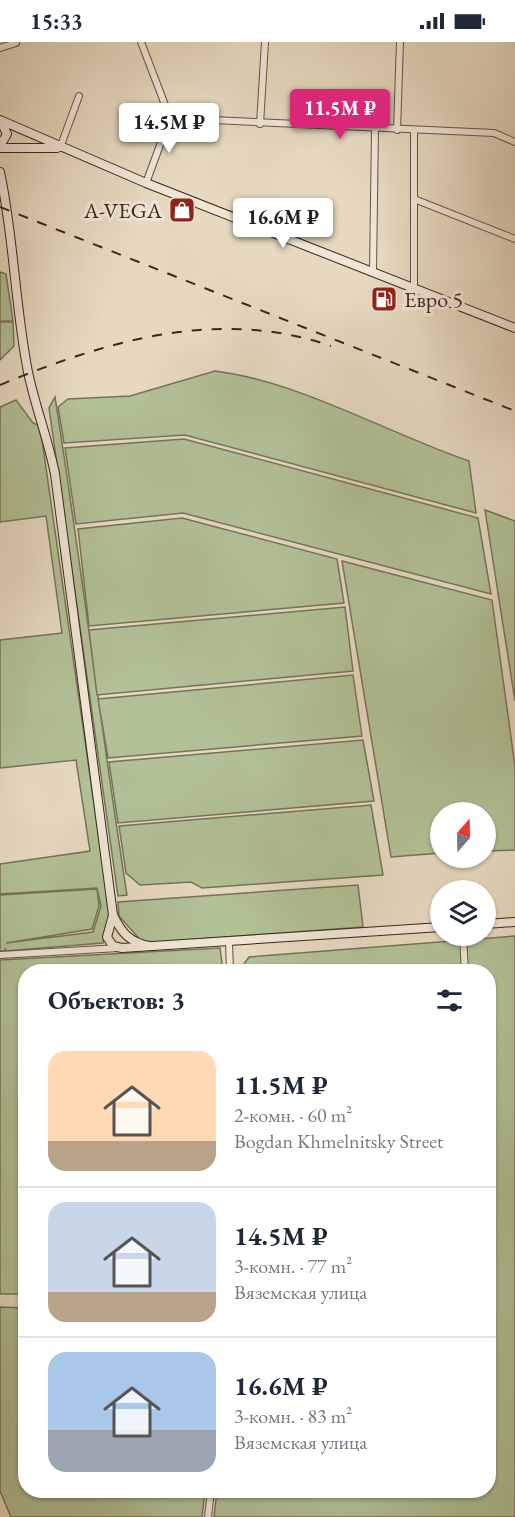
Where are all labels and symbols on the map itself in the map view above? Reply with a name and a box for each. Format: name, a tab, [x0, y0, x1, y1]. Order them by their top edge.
pin: 11.5M ₽	[285, 89, 395, 140]
pin: 14.5M ₽	[114, 103, 224, 154]
shop icon: A-VEGA	[167, 195, 197, 225]
place label: A-VEGA	[83, 196, 163, 225]
pin: 16.6M ₽	[228, 198, 338, 249]
fuel station icon: Евро 5	[369, 284, 399, 314]
place label: Евро 5	[404, 285, 463, 314]
north arrow	[430, 802, 496, 868]

